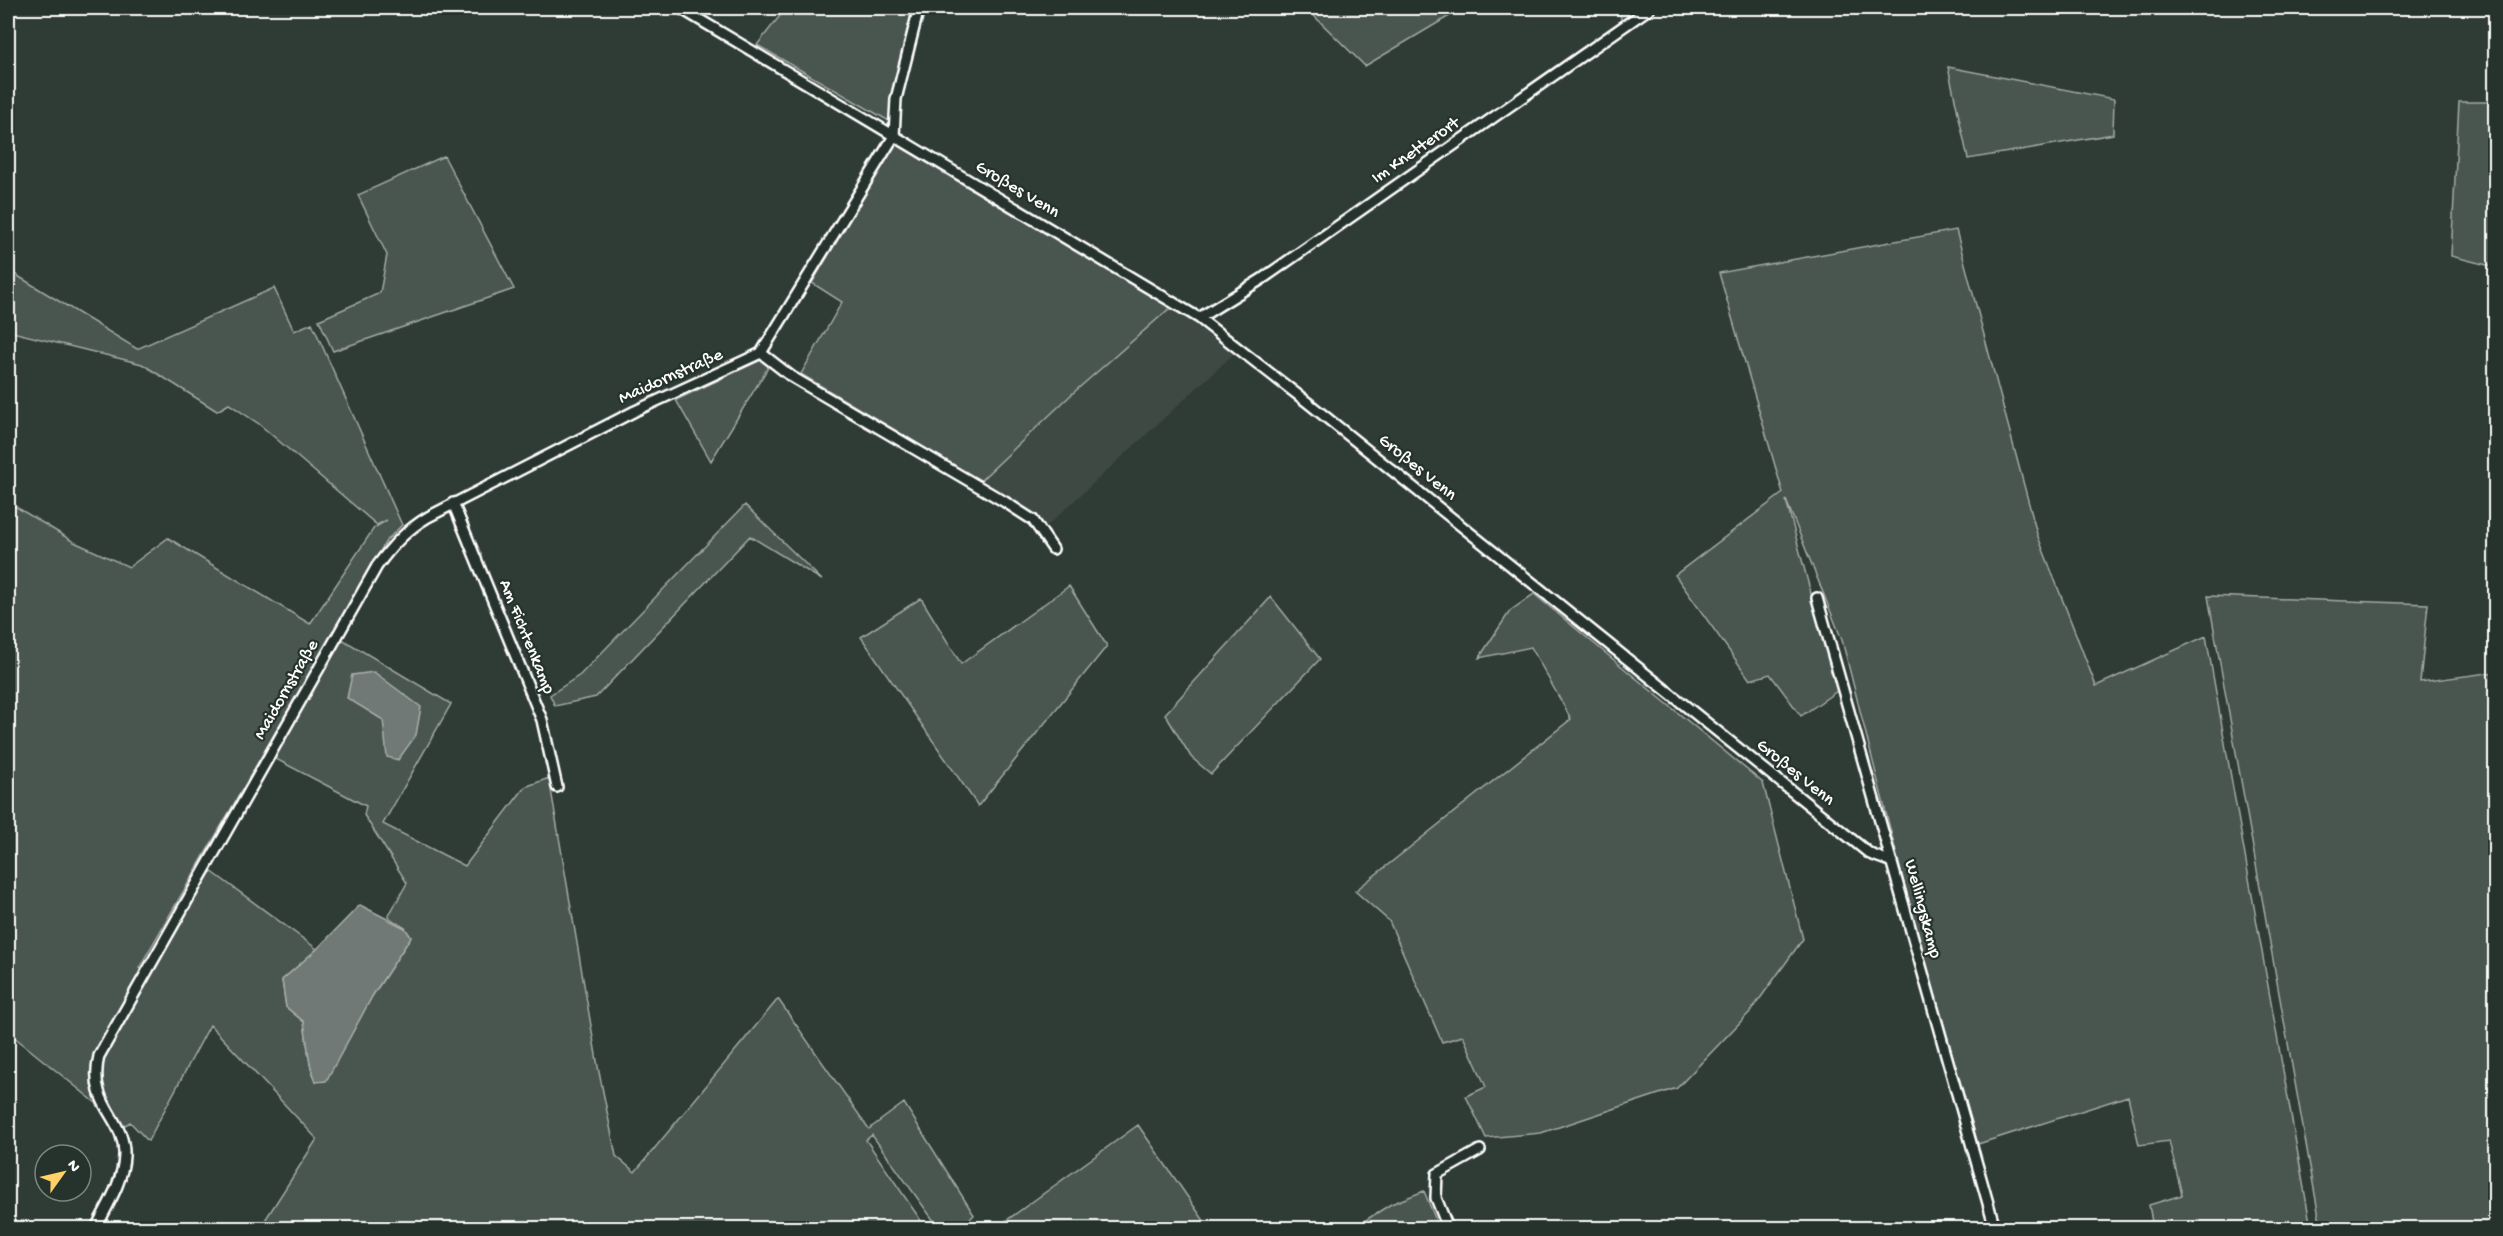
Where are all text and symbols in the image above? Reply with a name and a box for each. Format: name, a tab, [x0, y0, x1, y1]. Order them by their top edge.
street label: Im Knetterort	[1368, 112, 1465, 189]
street label: Großes Venn	[971, 157, 1063, 224]
street label: Maidornstraße	[616, 344, 727, 409]
street label: Großes Venn	[1374, 430, 1461, 506]
street label: Am Fichtenkamp	[494, 577, 559, 697]
street label: Maidornstraße	[250, 636, 324, 744]
street label: Großes Venn	[1752, 735, 1839, 811]
street label: Wellingskamp	[1899, 857, 1945, 961]
north arrow	[33, 1143, 93, 1203]
text: N	[62, 1157, 84, 1177]

